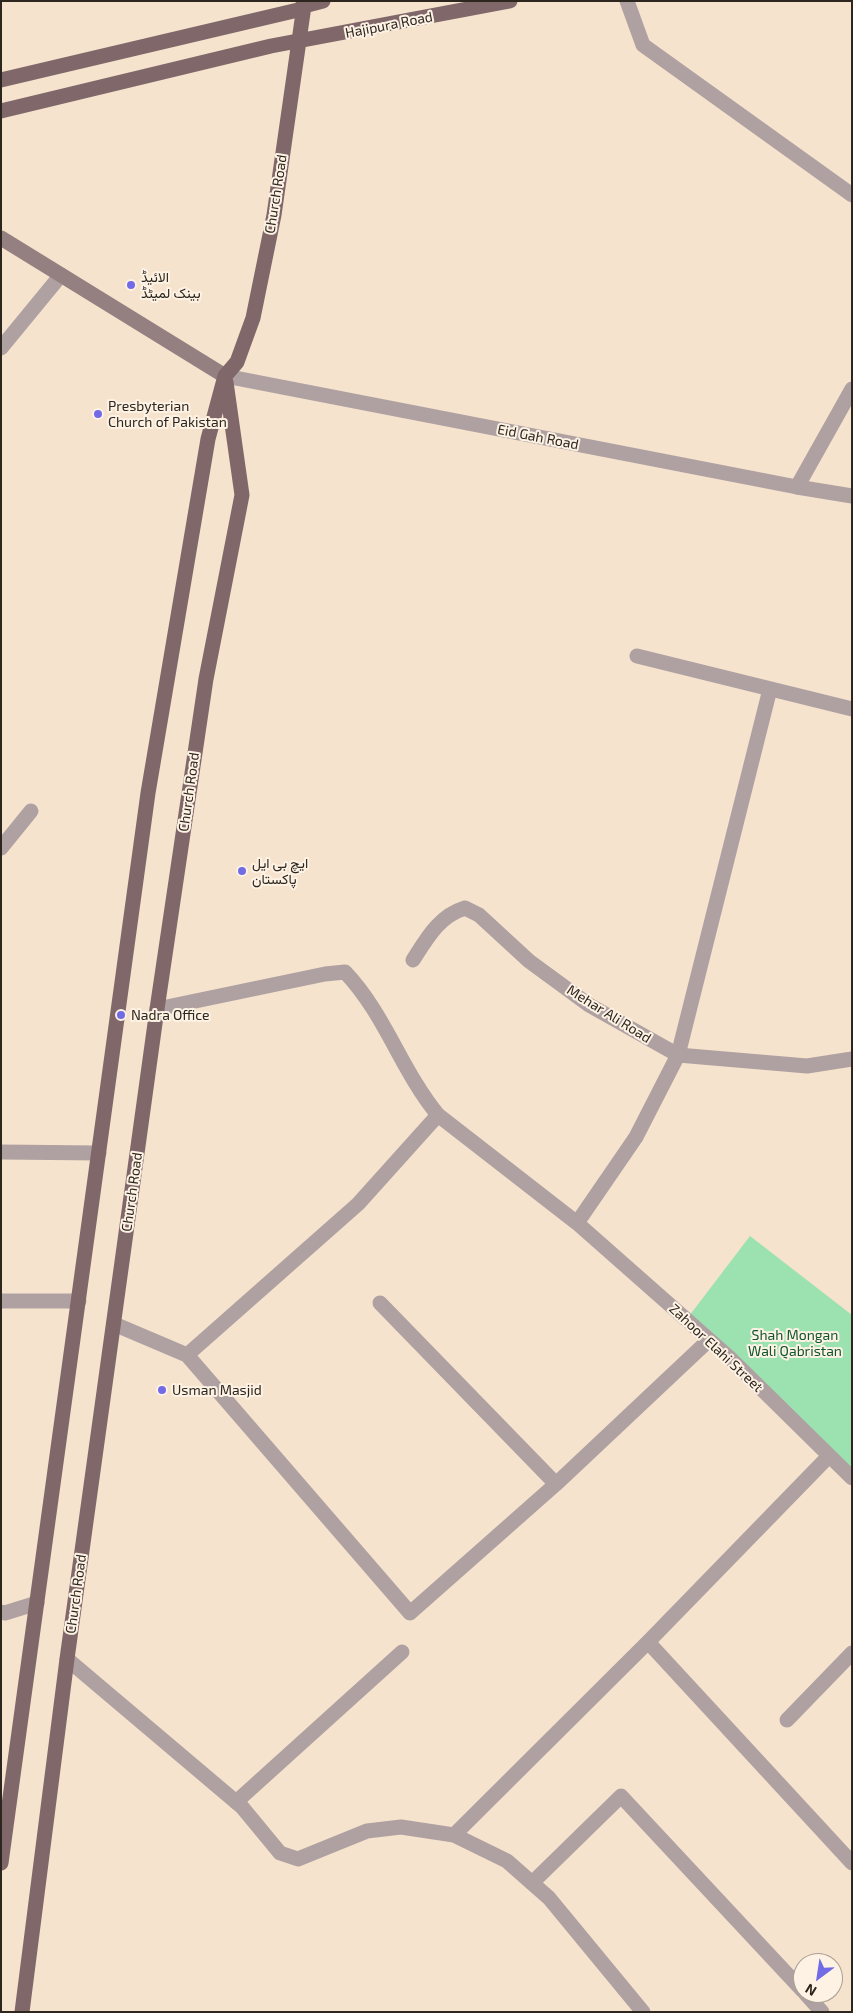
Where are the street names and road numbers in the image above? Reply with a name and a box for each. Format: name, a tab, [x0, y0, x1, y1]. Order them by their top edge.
street label: Hajipura Road	[344, 8, 434, 42]
street label: Church Road	[261, 153, 291, 235]
street label: Eid Gah Road	[496, 421, 580, 453]
street label: Church Road	[175, 751, 203, 833]
street label: Mehar Ali Road	[564, 981, 654, 1047]
street label: Church Road	[118, 1151, 146, 1233]
street label: Zahoor Elahi Street	[666, 1300, 766, 1396]
street label: Church Road	[62, 1553, 90, 1635]

